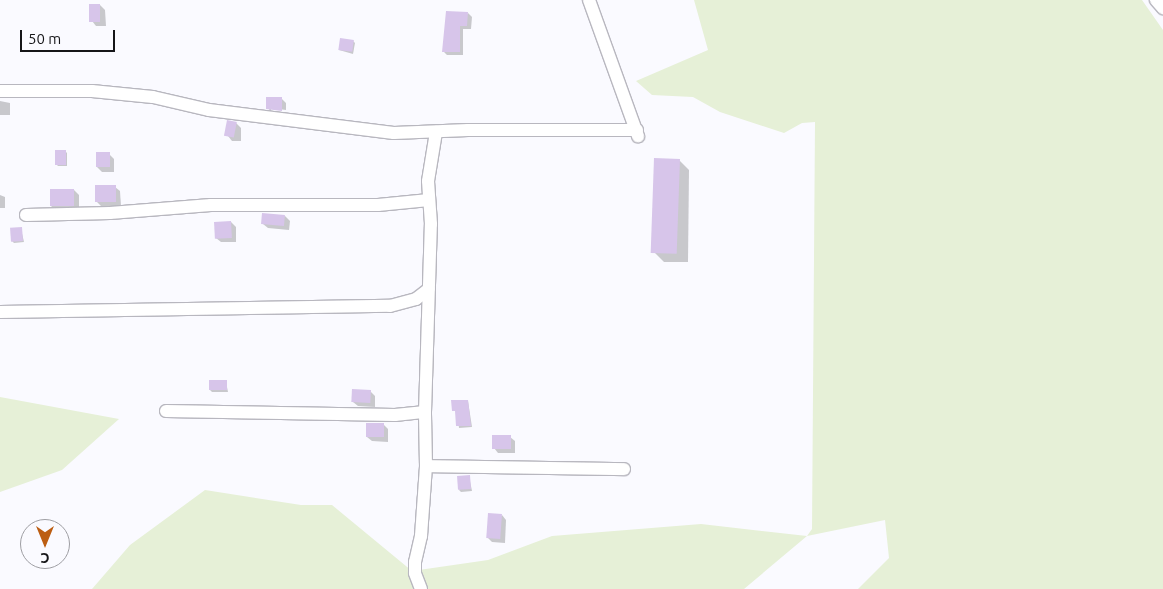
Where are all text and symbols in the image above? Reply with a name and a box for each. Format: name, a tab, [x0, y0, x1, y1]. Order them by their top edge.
scale bar	[22, 20, 118, 52]
text: 50 m	[28, 30, 61, 47]
north arrow	[20, 519, 70, 569]
text: С	[41, 550, 49, 566]

